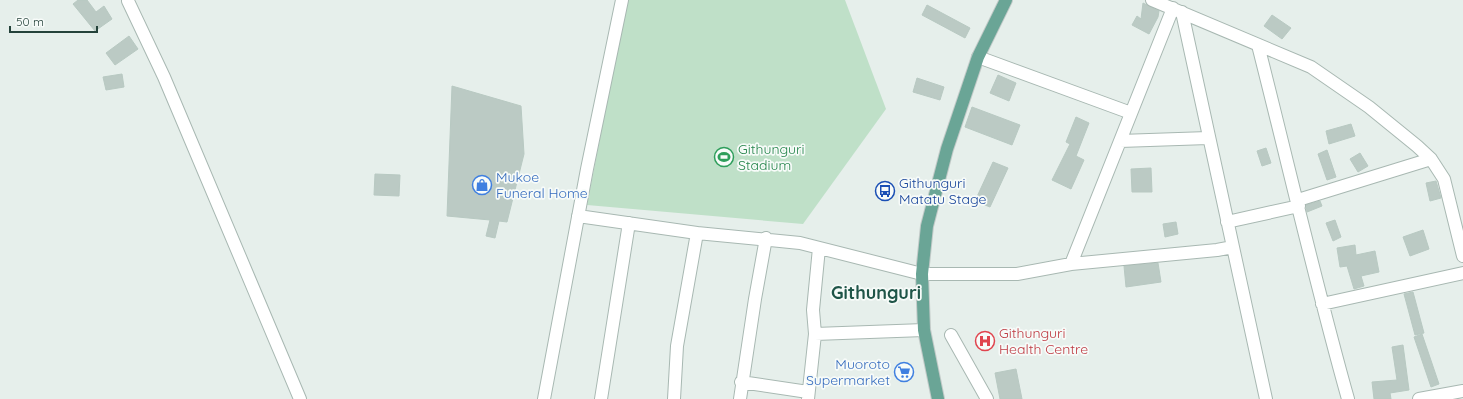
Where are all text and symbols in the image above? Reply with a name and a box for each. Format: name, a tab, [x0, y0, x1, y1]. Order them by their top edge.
scale bar	[10, 8, 97, 34]
text: 50 m	[16, 14, 44, 29]
place label: Githunguri Stadium	[738, 140, 804, 174]
sports icon: Githunguri Stadium	[713, 146, 735, 168]
place label: Mukoe Funeral Home	[496, 168, 588, 202]
shop icon: Mukoe Funeral Home	[471, 174, 493, 196]
place label: Githunguri Matatu Stage	[899, 174, 986, 208]
bus stop icon: Githunguri Matatu Stage	[874, 180, 896, 202]
district label: Githunguri	[831, 281, 921, 304]
place label: Githunguri Health Centre	[999, 324, 1088, 358]
hospital icon: Githunguri Health Centre	[974, 330, 996, 352]
place label: Muoroto Supermarket	[806, 355, 890, 389]
supermarket icon: Muoroto Supermarket	[893, 361, 915, 383]

